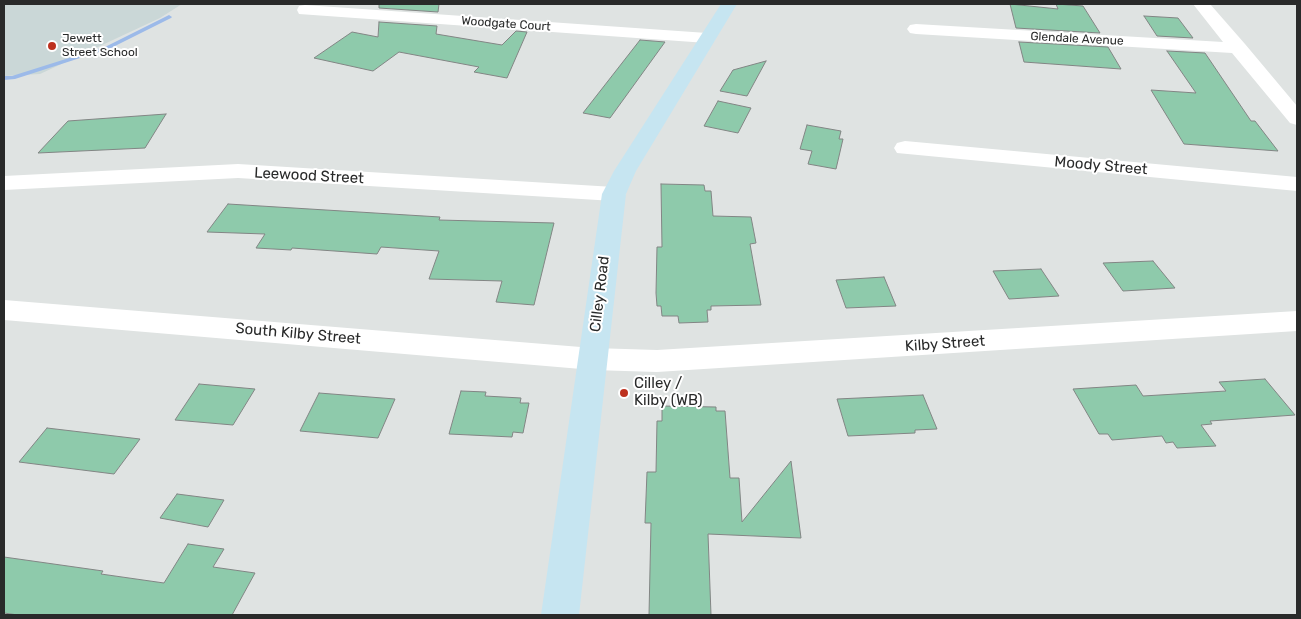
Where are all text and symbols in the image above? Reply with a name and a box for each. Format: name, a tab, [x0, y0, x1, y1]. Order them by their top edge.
street label: Woodgate Court	[461, 14, 551, 34]
street label: Glendale Avenue	[1030, 29, 1124, 49]
place label: Jewett Street School	[62, 32, 138, 60]
marker: Jewett Street School	[46, 40, 58, 52]
street label: Moody Street	[1054, 153, 1148, 179]
street label: Leewood Street	[254, 164, 364, 188]
street label: Cilley Road	[586, 255, 614, 333]
street label: South Kilby Street	[235, 320, 361, 348]
street label: Kilby Street	[904, 332, 986, 356]
place label: Cilley / Kilby (WB)	[634, 375, 703, 410]
marker: Cilley / Kilby (WB)	[618, 387, 630, 399]

